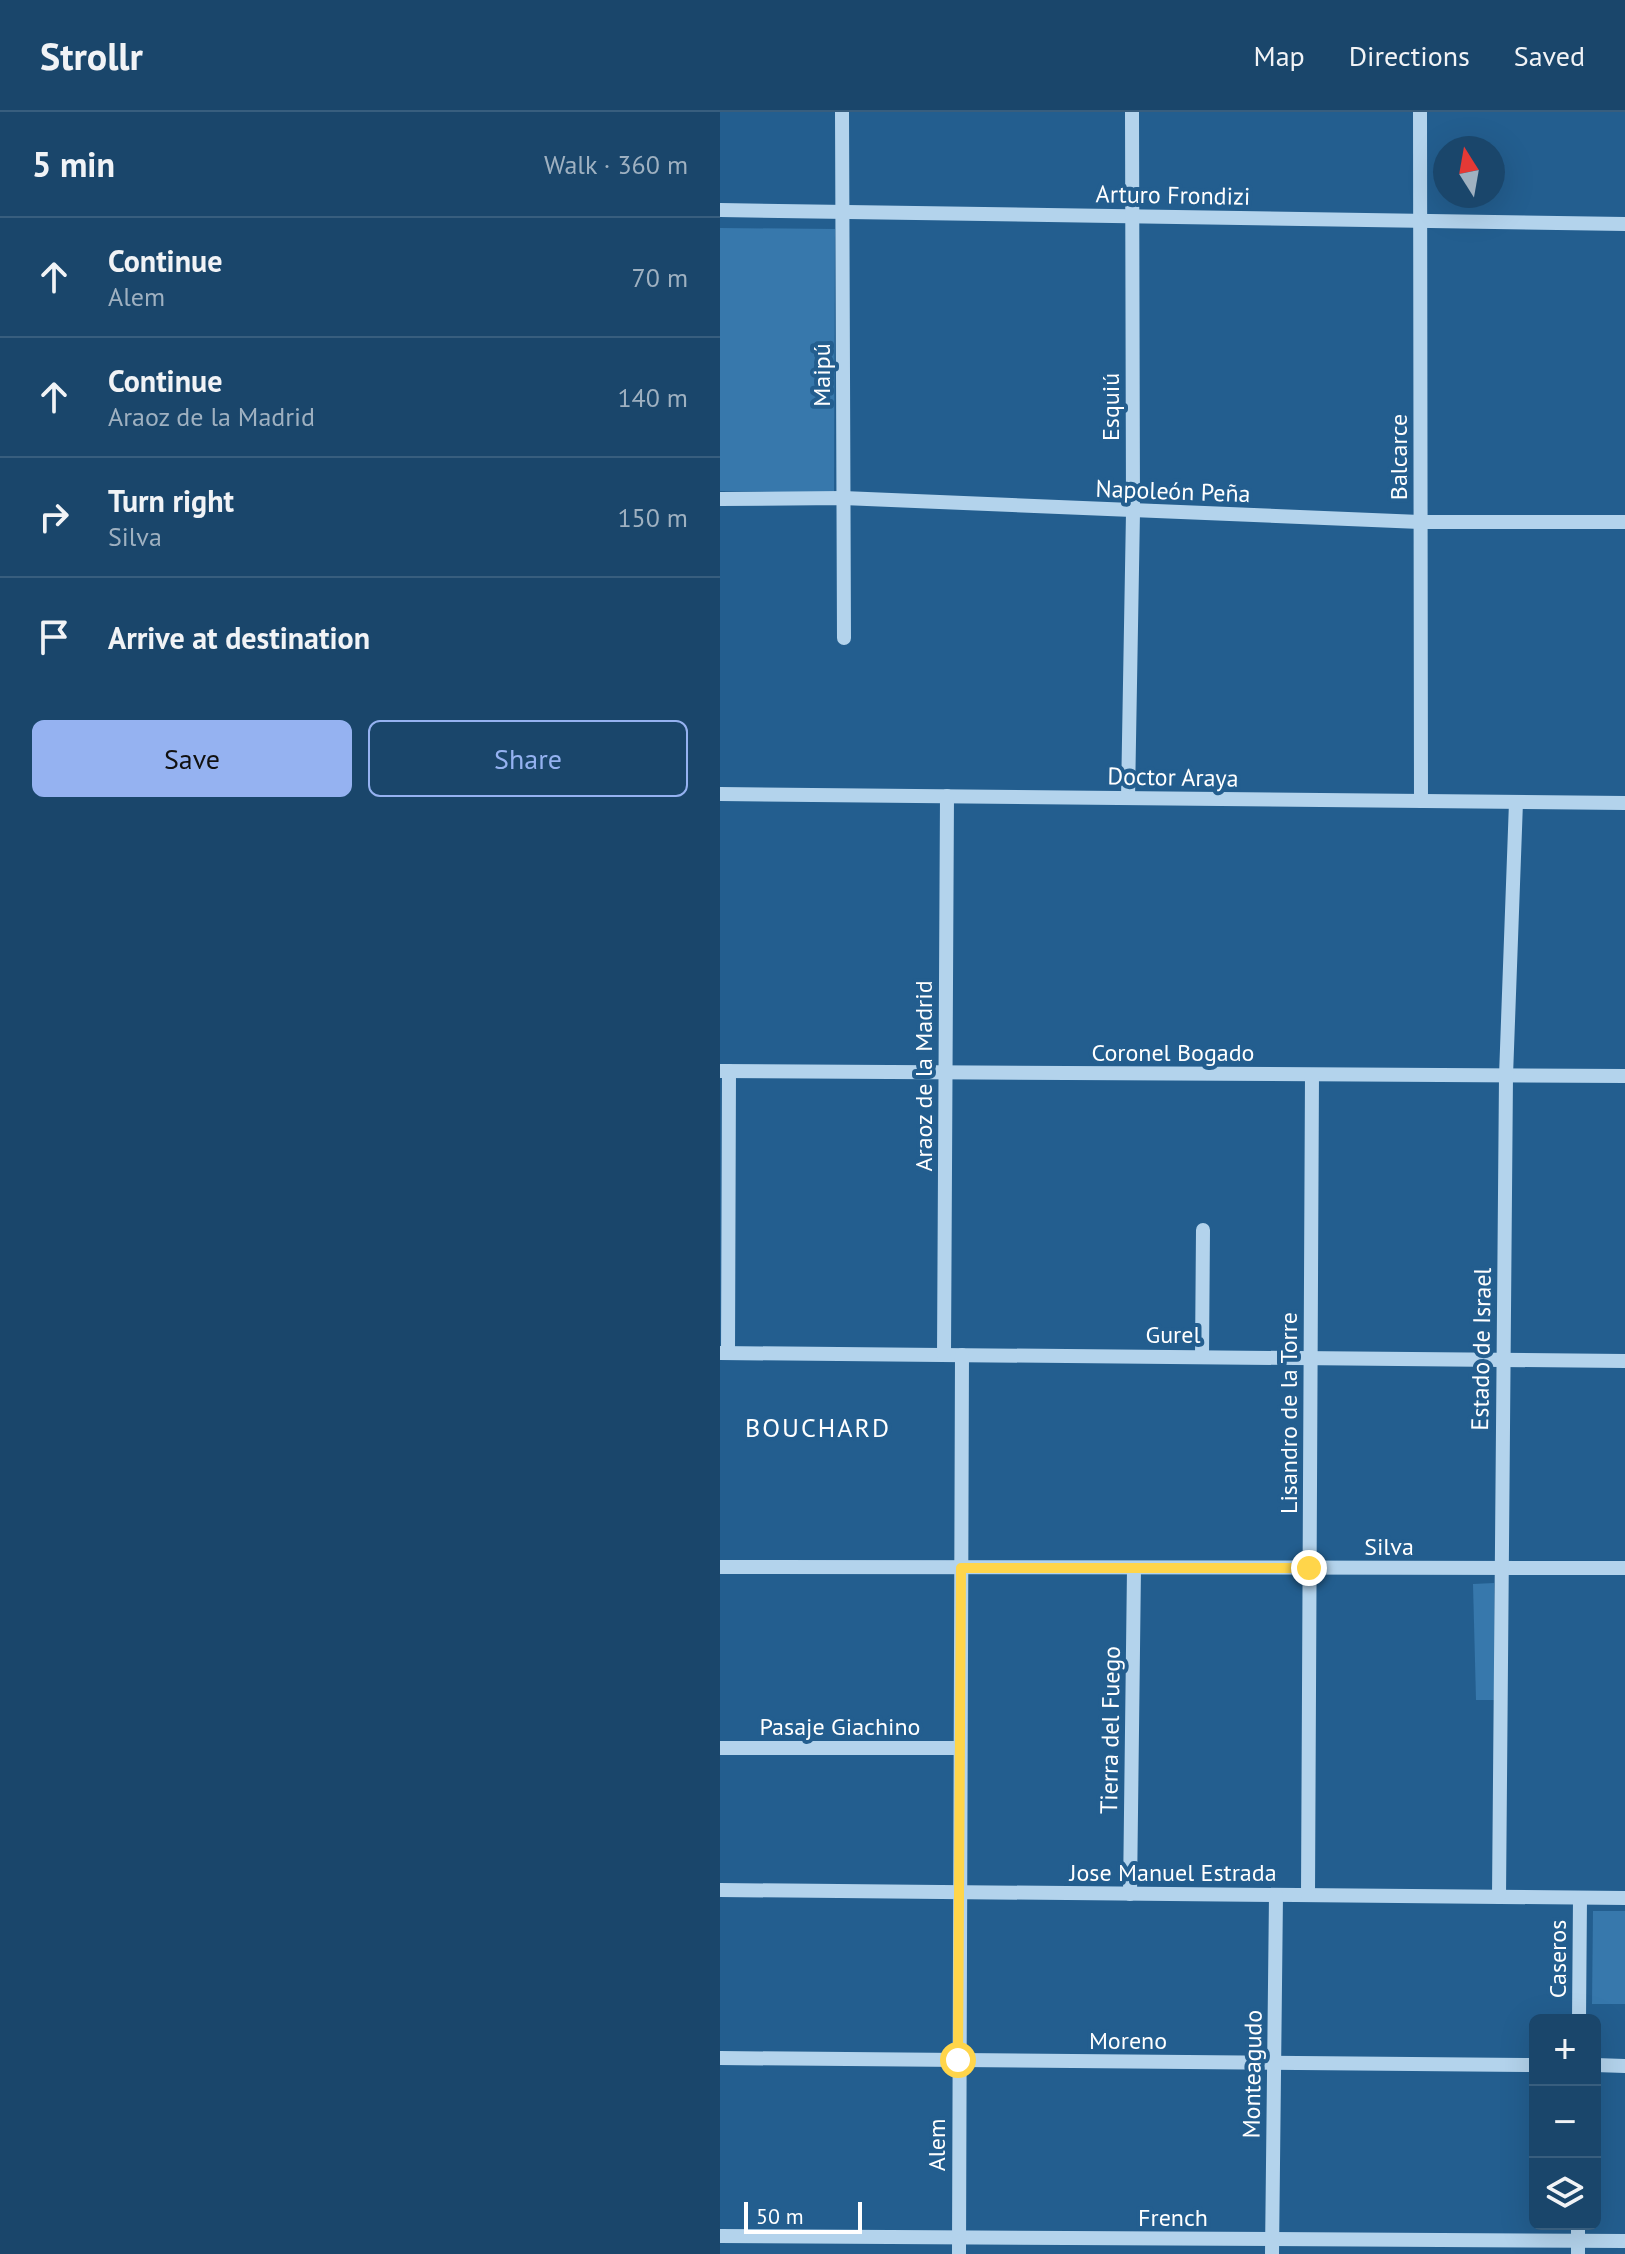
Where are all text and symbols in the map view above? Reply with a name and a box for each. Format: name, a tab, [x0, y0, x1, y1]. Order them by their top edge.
text: Strollr	[40, 31, 143, 80]
text: Map	[1254, 37, 1305, 74]
text: Directions	[1349, 37, 1470, 74]
text: Saved	[1514, 37, 1585, 74]
north arrow	[1433, 136, 1505, 208]
text: 5 min	[32, 142, 115, 186]
text: Walk · 360 m	[544, 148, 688, 181]
street label: Arturo Frondizi	[1095, 178, 1251, 212]
text: Continue	[108, 241, 222, 280]
icon: ahead	[32, 255, 76, 299]
text: 70 m	[632, 261, 688, 294]
text: Alem	[108, 280, 165, 313]
street label: Maipú	[806, 343, 837, 407]
text: Continue	[108, 361, 222, 400]
street label: Esquiú	[1095, 373, 1126, 441]
icon: ahead	[32, 375, 76, 419]
text: 140 m	[617, 381, 688, 414]
text: Araoz de la Madrid	[108, 400, 315, 433]
street label: Balcarce	[1383, 414, 1414, 500]
street label: Napoleón Peña	[1095, 473, 1251, 509]
text: Turn right	[108, 481, 234, 520]
icon: right	[32, 495, 76, 539]
text: 150 m	[617, 501, 688, 534]
text: Silva	[108, 520, 162, 553]
icon: arrive	[32, 615, 76, 659]
text: Arrive at destination	[108, 618, 370, 657]
button: Save	[32, 720, 352, 797]
button: Share	[368, 720, 688, 797]
street label: Doctor Araya	[1107, 760, 1239, 794]
street label: Araoz de la Madrid	[908, 980, 939, 1172]
street label: Coronel Bogado	[1092, 1037, 1254, 1068]
street label: Estado de Israel	[1464, 1267, 1498, 1431]
street label: Lisandro de la Torre	[1273, 1312, 1304, 1514]
street label: Gurel	[1146, 1319, 1200, 1350]
district label: BOUCHARD	[745, 1411, 891, 1444]
street label: Silva	[1364, 1531, 1414, 1562]
route end	[1291, 1550, 1327, 1586]
street label: Tierra del Fuego	[1093, 1646, 1127, 1814]
street label: Pasaje Giachino	[760, 1711, 920, 1742]
street label: Jose Manuel Estrada	[1068, 1857, 1277, 1888]
street label: Caseros	[1542, 1920, 1573, 1998]
street label: Monteagudo	[1235, 2009, 1269, 2139]
map controls	[1529, 2014, 1601, 2230]
button: +	[1529, 2014, 1601, 2086]
street label: Moreno	[1089, 2025, 1167, 2056]
route start	[940, 2042, 976, 2078]
button: −	[1529, 2086, 1601, 2158]
street label: Alem	[921, 2119, 952, 2171]
button: layers	[1529, 2158, 1601, 2230]
scale bar	[744, 2198, 862, 2234]
text: 50 m	[756, 2202, 804, 2230]
street label: French	[1138, 2202, 1208, 2233]

